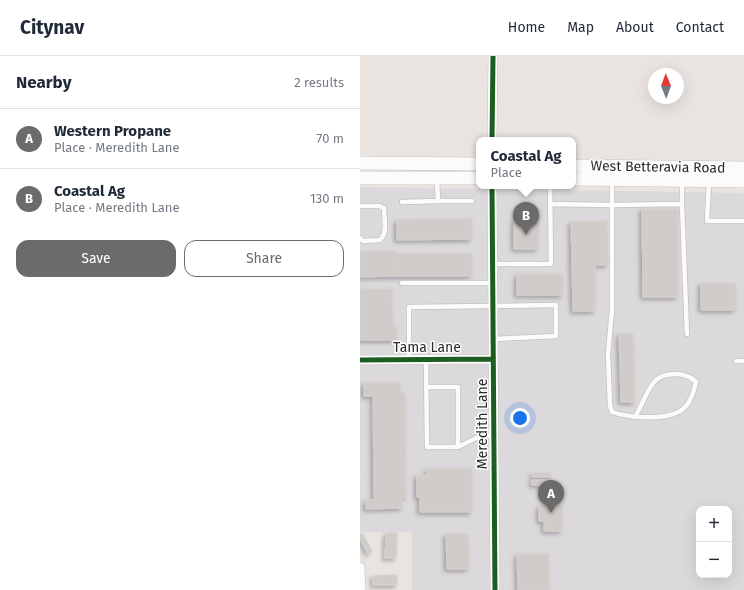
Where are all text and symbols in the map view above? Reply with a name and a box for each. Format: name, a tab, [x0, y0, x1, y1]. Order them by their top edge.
text: Citynav	[20, 16, 84, 39]
text: Home	[508, 19, 545, 36]
text: Map	[567, 19, 594, 36]
text: About	[616, 19, 654, 36]
text: Contact	[676, 19, 724, 36]
north arrow	[648, 68, 684, 104]
text: Nearby	[16, 72, 71, 93]
text: 2 results	[294, 75, 344, 90]
text: Western Propane	[54, 122, 171, 140]
text: A	[25, 131, 33, 146]
text: 70 m	[317, 131, 344, 146]
popup	[476, 137, 576, 189]
text: Place · Meredith Lane	[54, 140, 180, 155]
text: Coastal Ag	[490, 147, 562, 165]
street label: West Betteravia Road	[590, 157, 726, 177]
text: Place	[490, 165, 522, 180]
text: Coastal Ag	[54, 182, 125, 200]
text: B	[25, 191, 33, 206]
text: 130 m	[310, 191, 344, 206]
text: Place · Meredith Lane	[54, 200, 180, 215]
pin: B	[513, 202, 539, 235]
button: Save	[16, 240, 176, 277]
button: Share	[184, 240, 344, 277]
street label: Tama Lane	[393, 339, 461, 356]
street label: Meredith Lane	[474, 379, 491, 469]
your location	[510, 408, 530, 428]
pin: A	[538, 480, 564, 513]
map controls	[696, 506, 732, 578]
button: +	[696, 506, 732, 542]
button: −	[696, 542, 732, 578]

